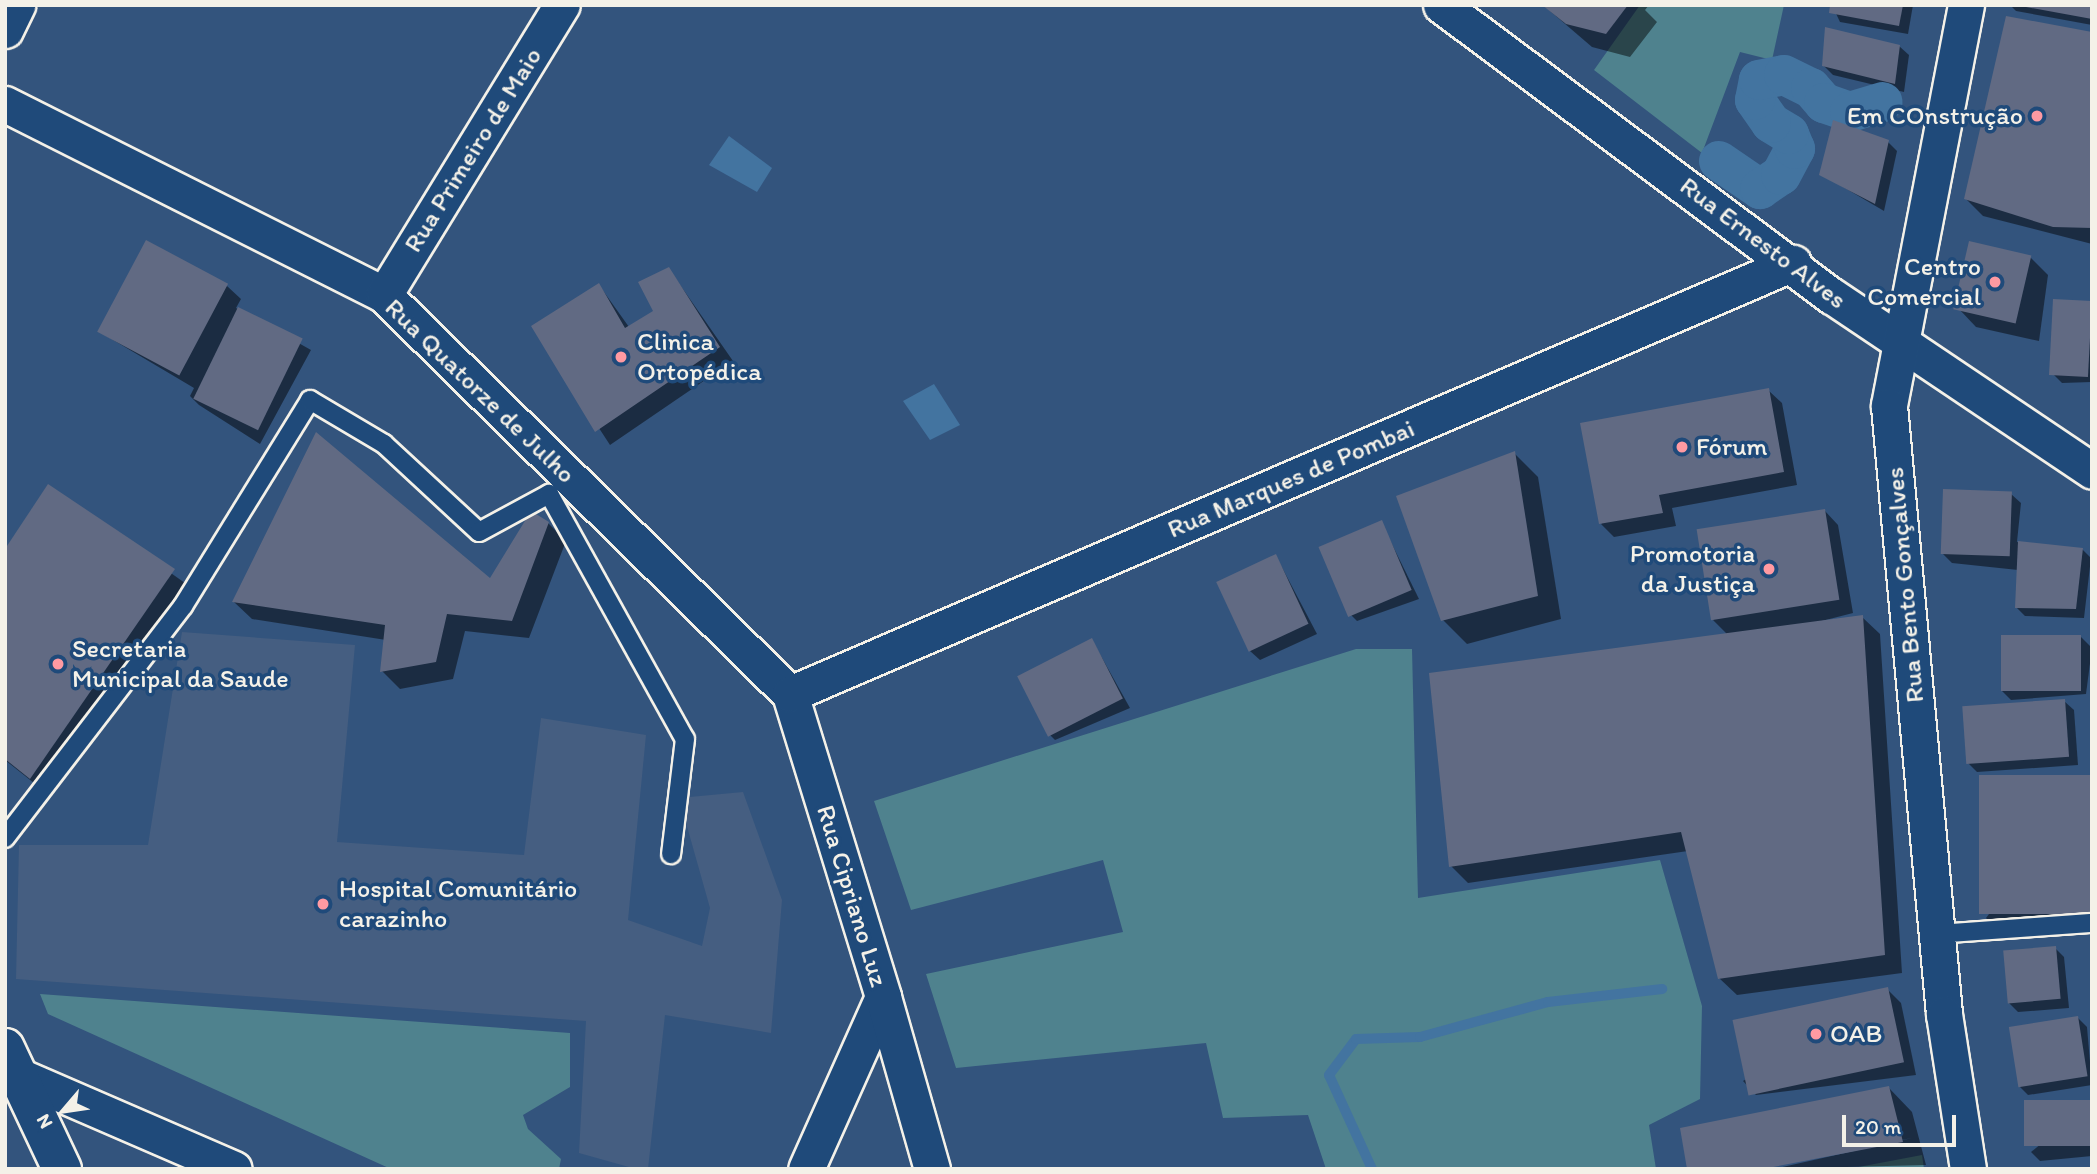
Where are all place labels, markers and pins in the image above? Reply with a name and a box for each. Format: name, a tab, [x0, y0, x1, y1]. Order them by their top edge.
place label: Em COnstrução	[1846, 100, 2023, 132]
marker: Em COnstrução	[2029, 108, 2045, 124]
place label: Centro Comercial	[1867, 251, 1981, 312]
marker: Centro Comercial	[1987, 274, 2003, 290]
place label: Clinica Ortopédica	[637, 326, 762, 388]
marker: Clinica Ortopédica	[611, 347, 631, 367]
place label: Fórum	[1696, 431, 1767, 463]
marker: Fórum	[1674, 439, 1690, 455]
place label: Promotoria da Justiça	[1630, 538, 1755, 600]
marker: Promotoria da Justiça	[1761, 561, 1777, 577]
place label: Secretaria Municipal da Saude	[72, 633, 290, 694]
marker: Secretaria Municipal da Saude	[50, 656, 66, 672]
place label: Hospital Comunitário carazinho	[339, 873, 578, 934]
marker: Hospital Comunitário carazinho	[313, 894, 333, 914]
place label: OAB	[1830, 1018, 1882, 1050]
marker: OAB	[1808, 1026, 1824, 1042]

